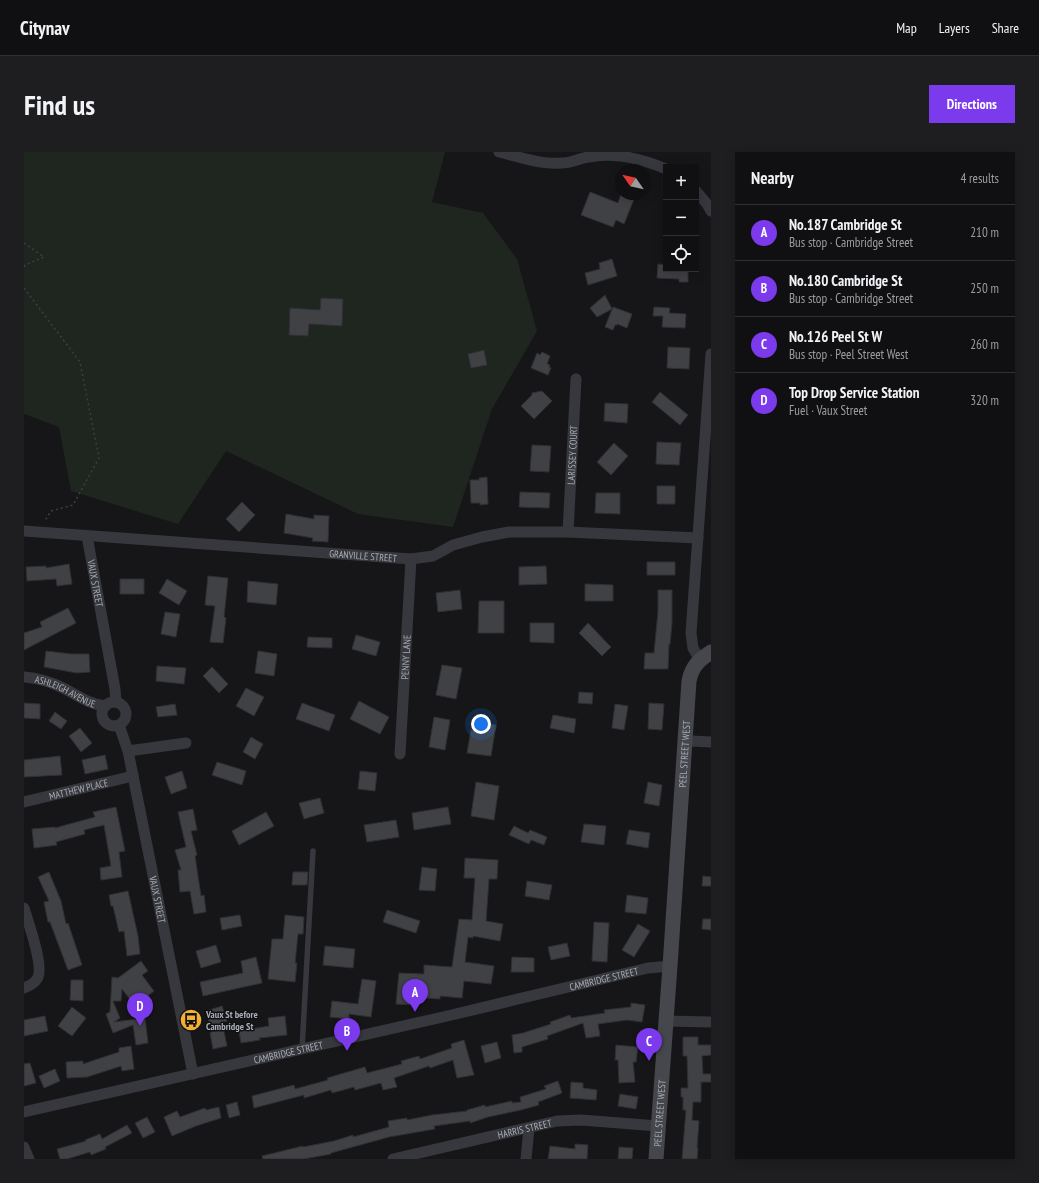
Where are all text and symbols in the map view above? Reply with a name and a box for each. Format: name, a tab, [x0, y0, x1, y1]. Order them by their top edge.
text: Citynav	[20, 16, 70, 40]
text: Map	[896, 19, 917, 37]
text: Layers	[939, 19, 970, 37]
text: Share	[992, 19, 1019, 37]
button: Directions	[929, 85, 1015, 123]
text: Find us	[24, 86, 95, 123]
north arrow	[615, 164, 651, 200]
map controls	[663, 164, 699, 272]
button: +	[663, 164, 699, 200]
text: Nearby	[751, 167, 794, 189]
text: 4 results	[960, 170, 999, 187]
button: −	[663, 200, 699, 236]
text: No.187 Cambridge St	[789, 215, 902, 234]
text: A	[761, 224, 767, 241]
text: 210 m	[970, 224, 999, 241]
text: Bus stop · Cambridge Street	[789, 234, 913, 251]
button: locate	[663, 236, 699, 272]
text: No.180 Cambridge St	[789, 271, 902, 290]
text: B	[761, 280, 767, 297]
text: 250 m	[970, 280, 999, 297]
text: Bus stop · Cambridge Street	[789, 290, 913, 307]
text: No.126 Peel St W	[789, 327, 882, 346]
text: C	[761, 336, 767, 353]
text: 260 m	[970, 336, 999, 353]
text: Bus stop · Peel Street West	[789, 346, 908, 363]
text: Top Drop Service Station	[789, 383, 919, 402]
text: D	[761, 392, 767, 409]
text: 320 m	[970, 392, 999, 409]
text: Fuel · Vaux Street	[789, 402, 867, 419]
street label: LARISSEY COURT	[564, 425, 580, 485]
street label: GRANVILLE STREET	[329, 547, 398, 565]
street label: VAUX STREET	[85, 558, 106, 608]
street label: PENNY LANE	[398, 634, 413, 680]
street label: ASHLEIGH AVENUE	[34, 672, 97, 710]
your location	[471, 714, 491, 734]
street label: PEEL STREET WEST	[675, 720, 693, 788]
street label: MATTHEW PLACE	[48, 776, 109, 802]
street label: VAUX STREET	[147, 874, 169, 925]
street label: CAMBRIDGE STREET	[568, 964, 640, 993]
pin: A	[402, 979, 428, 1012]
pin: D	[127, 993, 153, 1026]
bus stop icon: Vaux St before Cambridge St	[178, 1007, 204, 1033]
place label: Vaux St before Cambridge St	[205, 1008, 258, 1033]
pin: B	[334, 1018, 360, 1051]
pin: C	[636, 1028, 662, 1061]
street label: CAMBRIDGE STREET	[252, 1038, 325, 1066]
street label: PEEL STREET WEST	[650, 1079, 668, 1147]
street label: HARRIS STREET	[496, 1116, 553, 1141]

